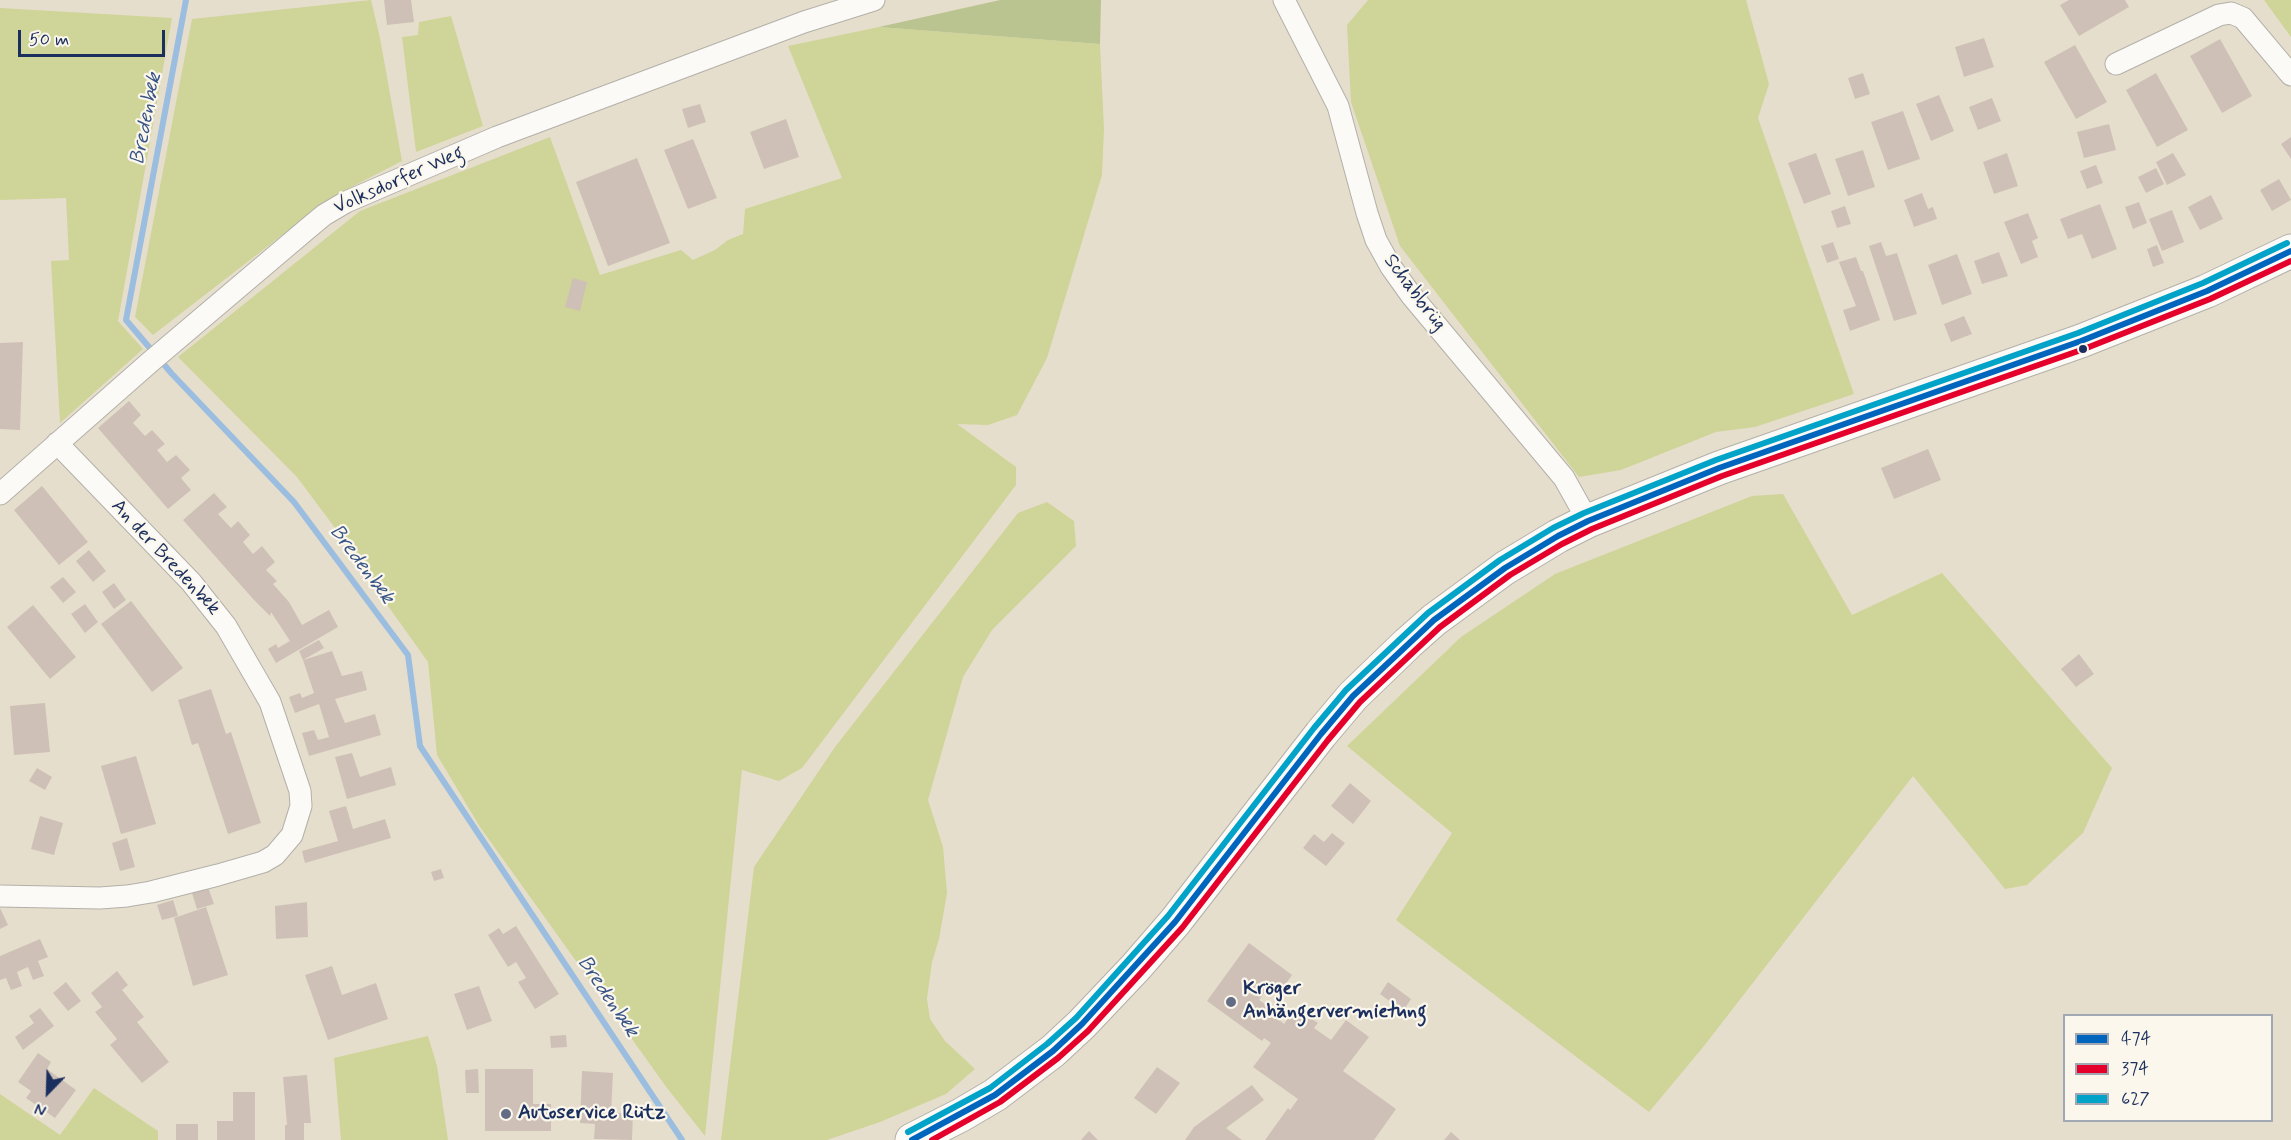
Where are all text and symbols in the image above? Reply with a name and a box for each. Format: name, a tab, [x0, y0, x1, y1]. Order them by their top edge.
scale bar	[21, 18, 168, 56]
text: 50 m	[29, 28, 69, 52]
water label: Bredenbek	[126, 71, 168, 167]
street label: Volksdorfer Weg	[330, 142, 468, 220]
street label: Schabbrüg	[1377, 250, 1451, 336]
unlabelled marker	[2077, 343, 2089, 355]
street label: An der Bredenbek	[105, 495, 225, 621]
water label: Bredenbek	[323, 520, 399, 610]
water label: Bredenbek	[571, 951, 643, 1043]
place label: Kröger Anhängervermietung	[1243, 978, 1426, 1025]
marker: Kröger Anhängervermietung	[1224, 995, 1238, 1009]
legend	[2063, 1014, 2273, 1122]
text: 474	[2121, 1027, 2151, 1051]
text: 374	[2121, 1057, 2149, 1081]
north arrow	[18, 1062, 78, 1122]
text: 627	[2121, 1087, 2150, 1111]
text: N	[32, 1097, 50, 1121]
place label: Autoservice Rütz	[518, 1102, 666, 1126]
marker: Autoservice Rütz	[499, 1107, 513, 1121]

